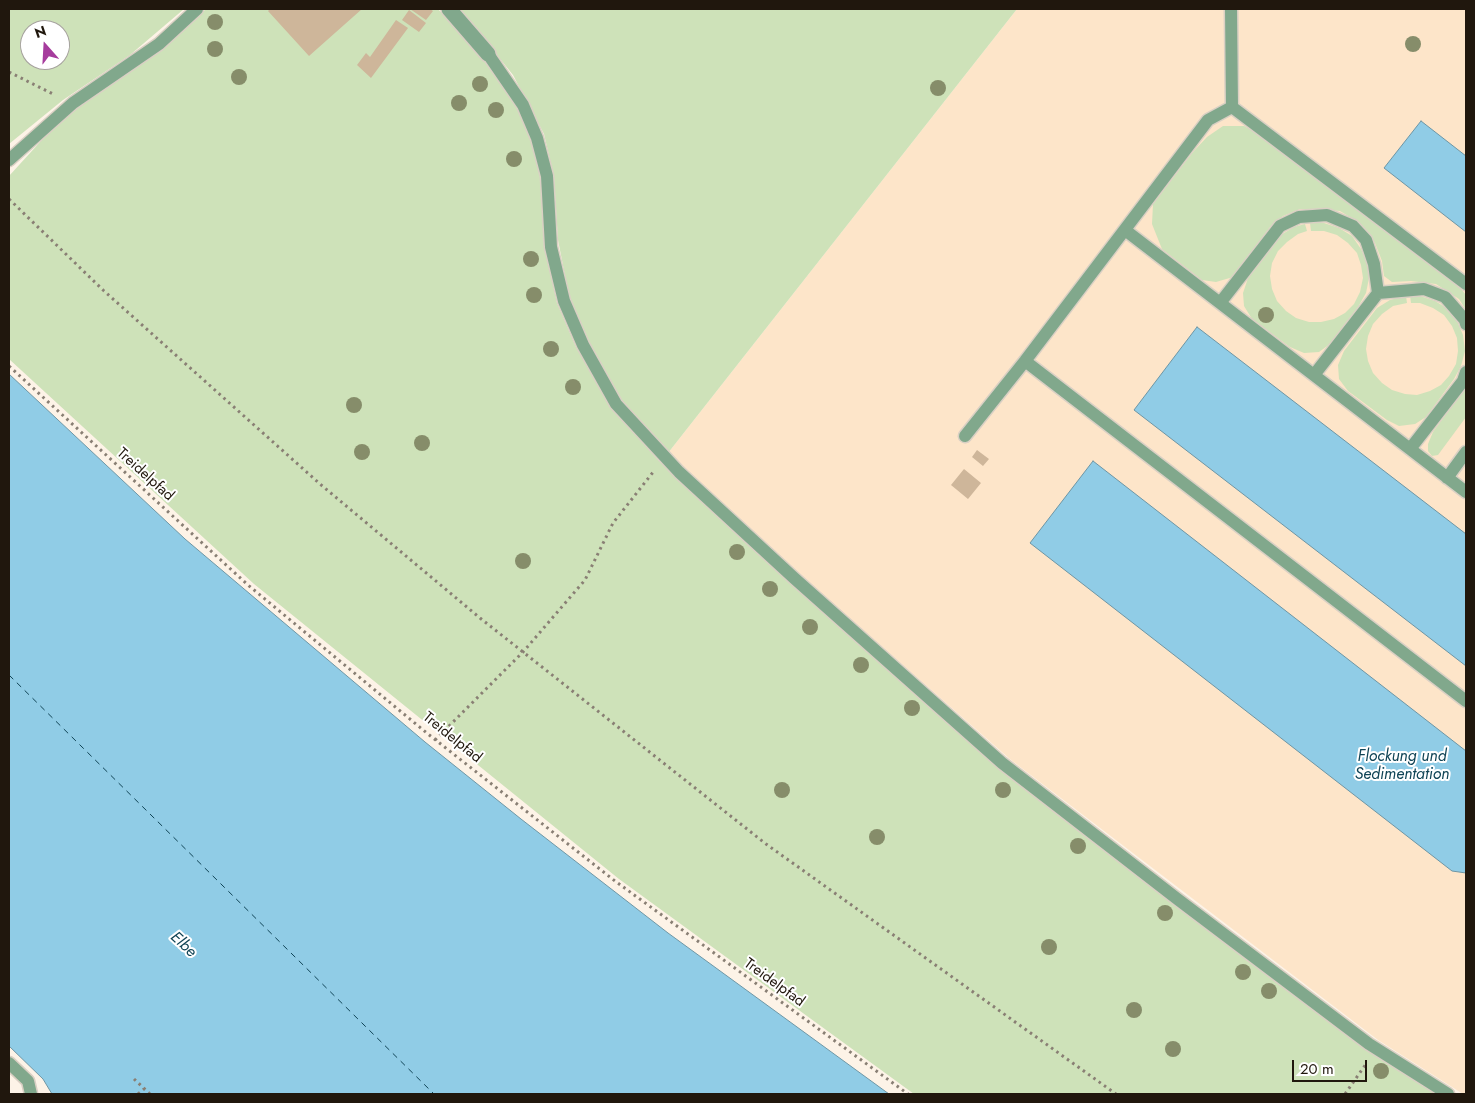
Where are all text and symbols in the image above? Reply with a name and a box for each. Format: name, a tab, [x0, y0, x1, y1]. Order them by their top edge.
north arrow	[20, 20, 70, 70]
text: N	[32, 20, 49, 43]
street label: Treidelpfad	[113, 445, 177, 505]
street label: Treidelpfad	[419, 709, 485, 767]
water label: Flockung und Sedimentation	[1355, 747, 1449, 785]
water label: Elbe	[166, 928, 200, 962]
street label: Treidelpfad	[740, 955, 808, 1011]
scale bar	[1295, 1050, 1370, 1082]
text: 20 m	[1300, 1058, 1334, 1080]

